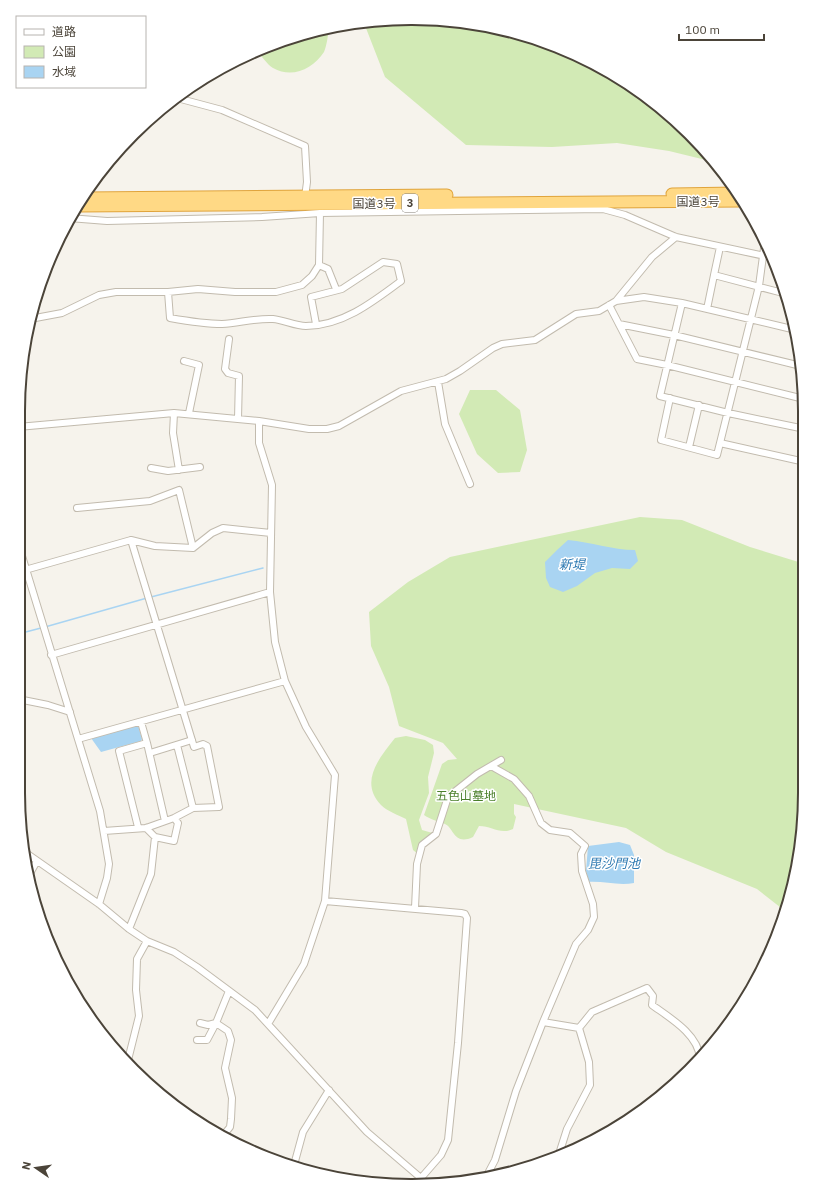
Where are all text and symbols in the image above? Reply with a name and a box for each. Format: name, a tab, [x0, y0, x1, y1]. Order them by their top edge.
legend	[16, 16, 146, 88]
scale bar	[679, 16, 764, 42]
text: 100 m	[685, 22, 720, 37]
text: 道路	[52, 24, 76, 39]
text: 公園	[52, 44, 76, 59]
text: 水域	[52, 64, 76, 79]
road number: 3	[402, 194, 418, 212]
street label: 国道3号	[676, 194, 720, 209]
street label: 国道3号	[352, 196, 396, 211]
water label: 新堤	[559, 556, 587, 573]
park label: 五色山墓地	[436, 788, 496, 803]
water label: 毘沙門池	[588, 855, 642, 872]
north arrow	[16, 1148, 56, 1188]
text: N	[19, 1160, 34, 1171]

